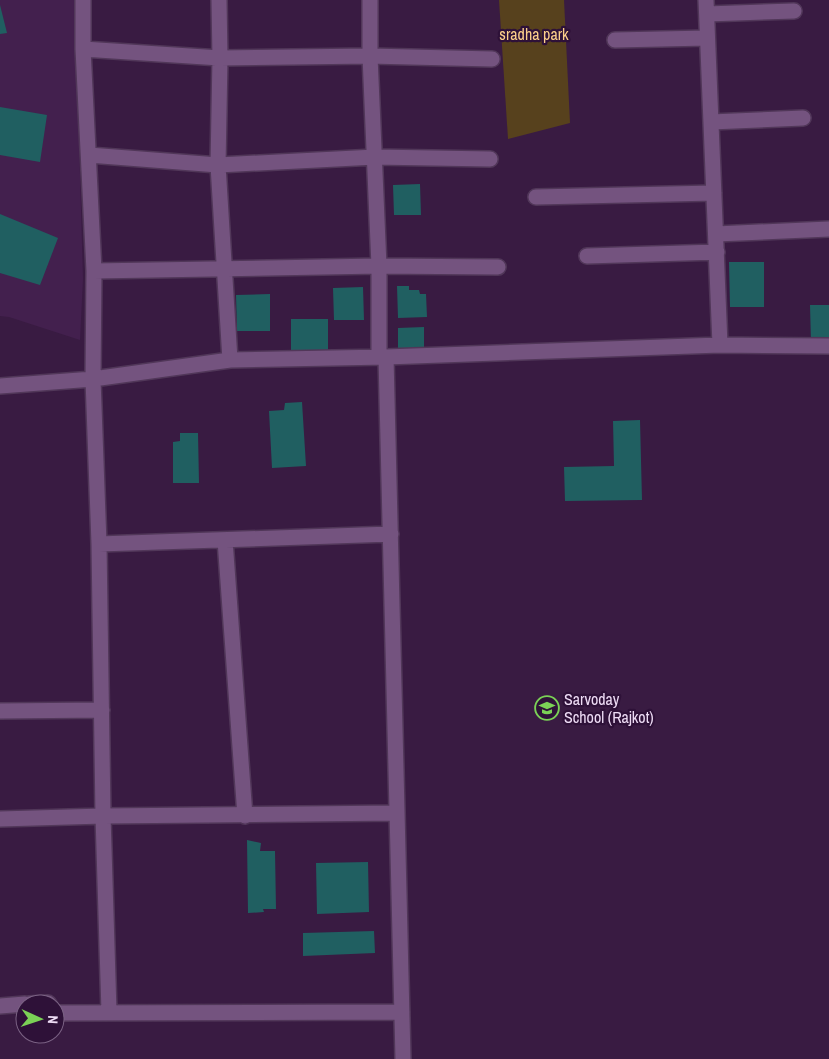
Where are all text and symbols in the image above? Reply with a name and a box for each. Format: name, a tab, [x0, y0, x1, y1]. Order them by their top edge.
park label: sradha park	[499, 23, 569, 45]
place label: Sarvoday School (Rajkot)	[564, 688, 654, 728]
school or university icon: Sarvoday School (Rajkot)	[534, 695, 560, 721]
north arrow	[15, 994, 65, 1044]
text: N	[44, 1015, 62, 1024]

